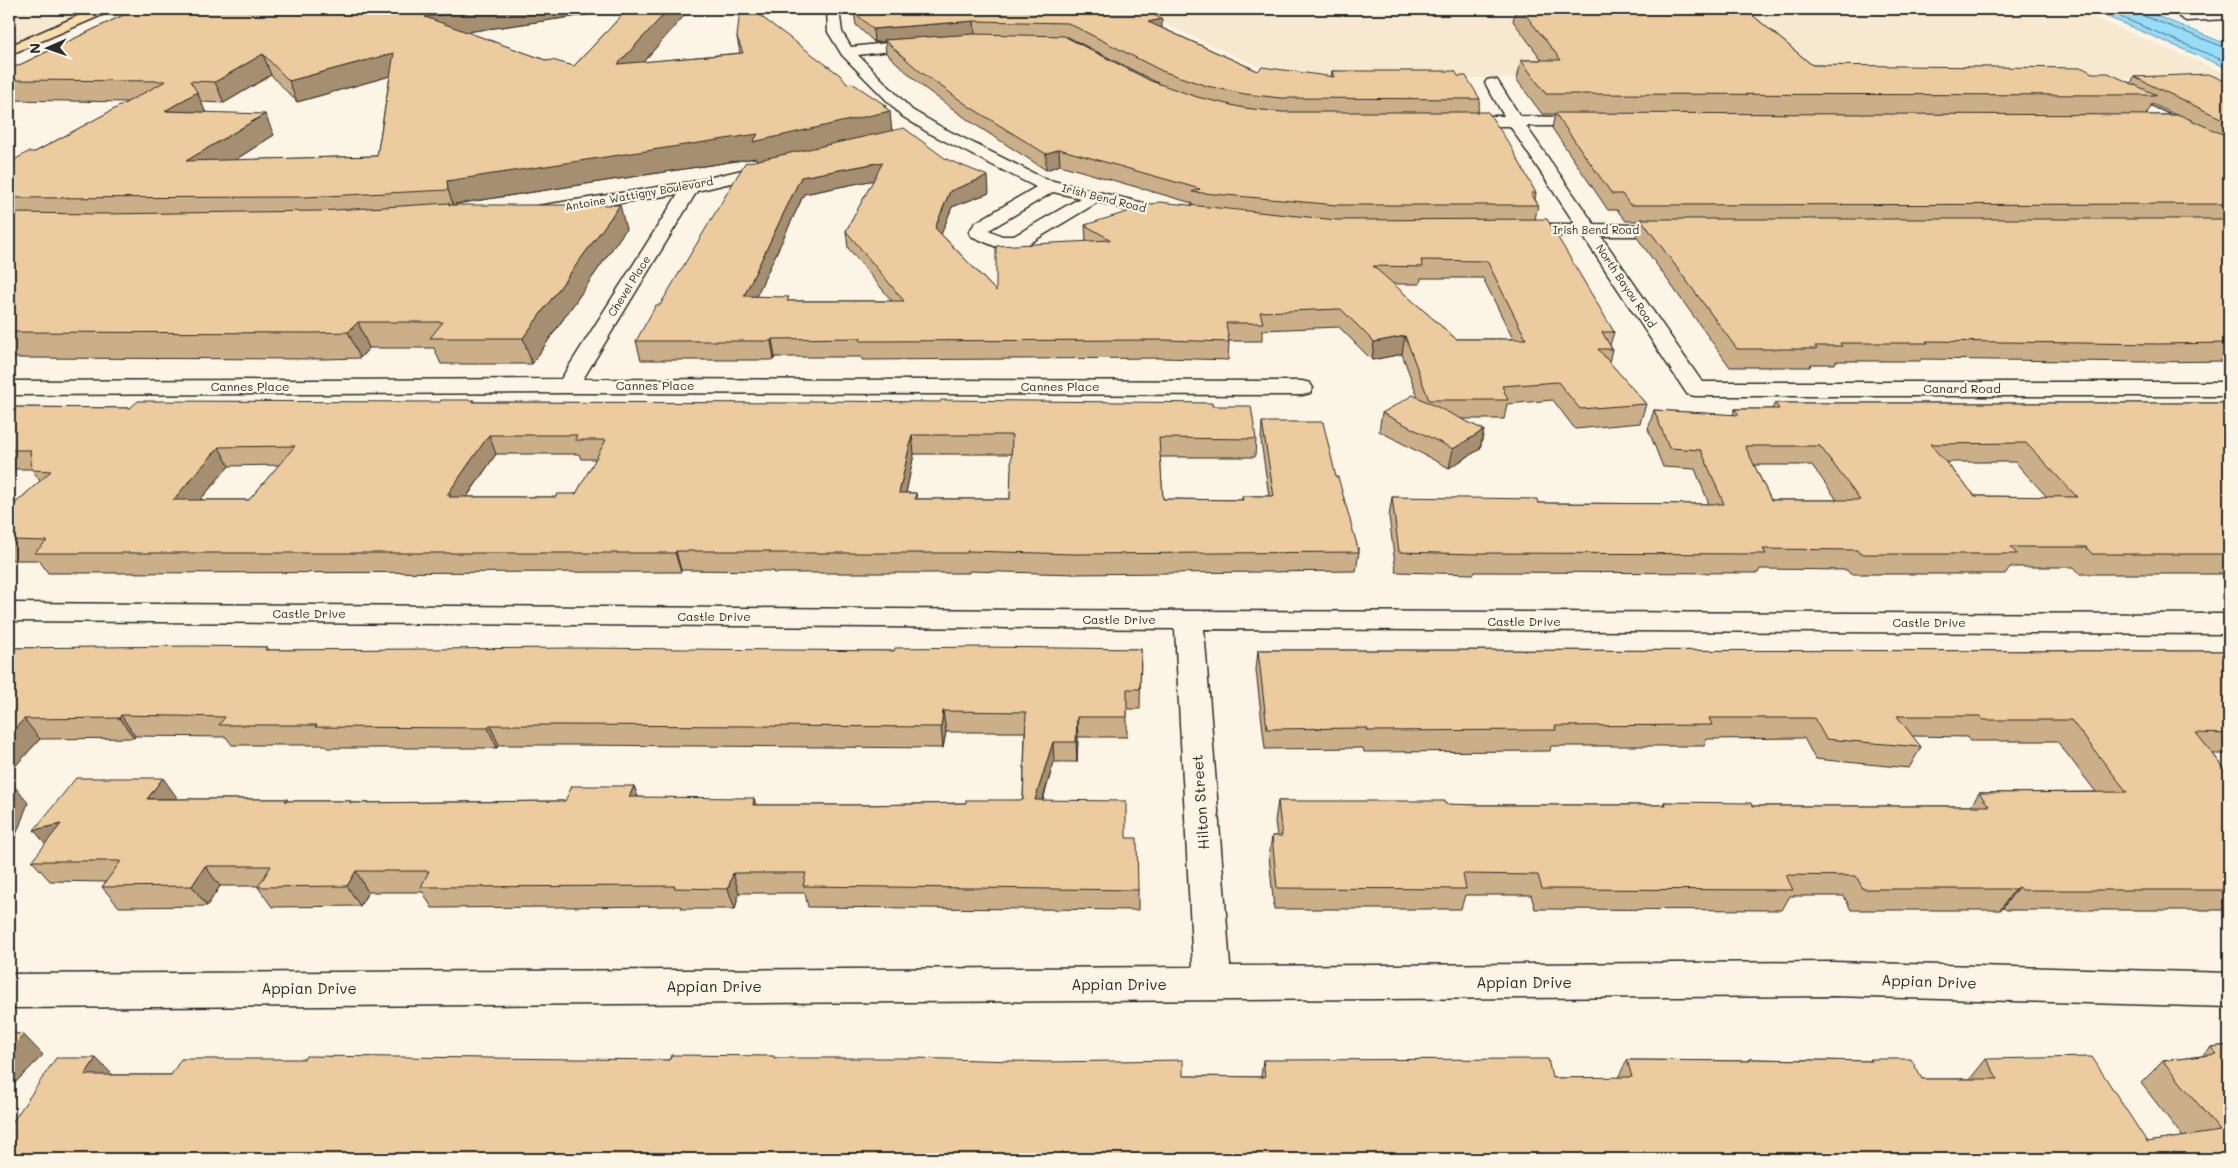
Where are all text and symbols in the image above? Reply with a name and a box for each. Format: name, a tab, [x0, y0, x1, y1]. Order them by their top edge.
north arrow	[22, 22, 72, 72]
text: N	[25, 43, 44, 54]
street label: Antoine Wattigny Boulevard	[564, 173, 714, 214]
street label: Irish Bend Road	[1060, 180, 1148, 215]
street label: Irish Bend Road	[1553, 222, 1639, 237]
street label: North Bayou Road	[1593, 241, 1660, 330]
street label: Chevel Place	[604, 252, 653, 319]
street label: Cannes Place	[616, 377, 694, 393]
street label: Cannes Place	[211, 378, 289, 394]
street label: Cannes Place	[1021, 378, 1099, 394]
street label: Canard Road	[1923, 380, 2001, 396]
street label: Castle Drive	[272, 605, 346, 621]
street label: Castle Drive	[677, 608, 751, 624]
street label: Castle Drive	[1082, 611, 1156, 627]
street label: Castle Drive	[1487, 613, 1561, 629]
street label: Castle Drive	[1892, 614, 1966, 630]
street label: Hilton Street	[1187, 754, 1213, 850]
street label: Appian Drive	[1881, 969, 1977, 993]
street label: Appian Drive	[1476, 972, 1572, 992]
street label: Appian Drive	[1071, 974, 1167, 994]
street label: Appian Drive	[666, 976, 762, 996]
street label: Appian Drive	[261, 978, 357, 998]

